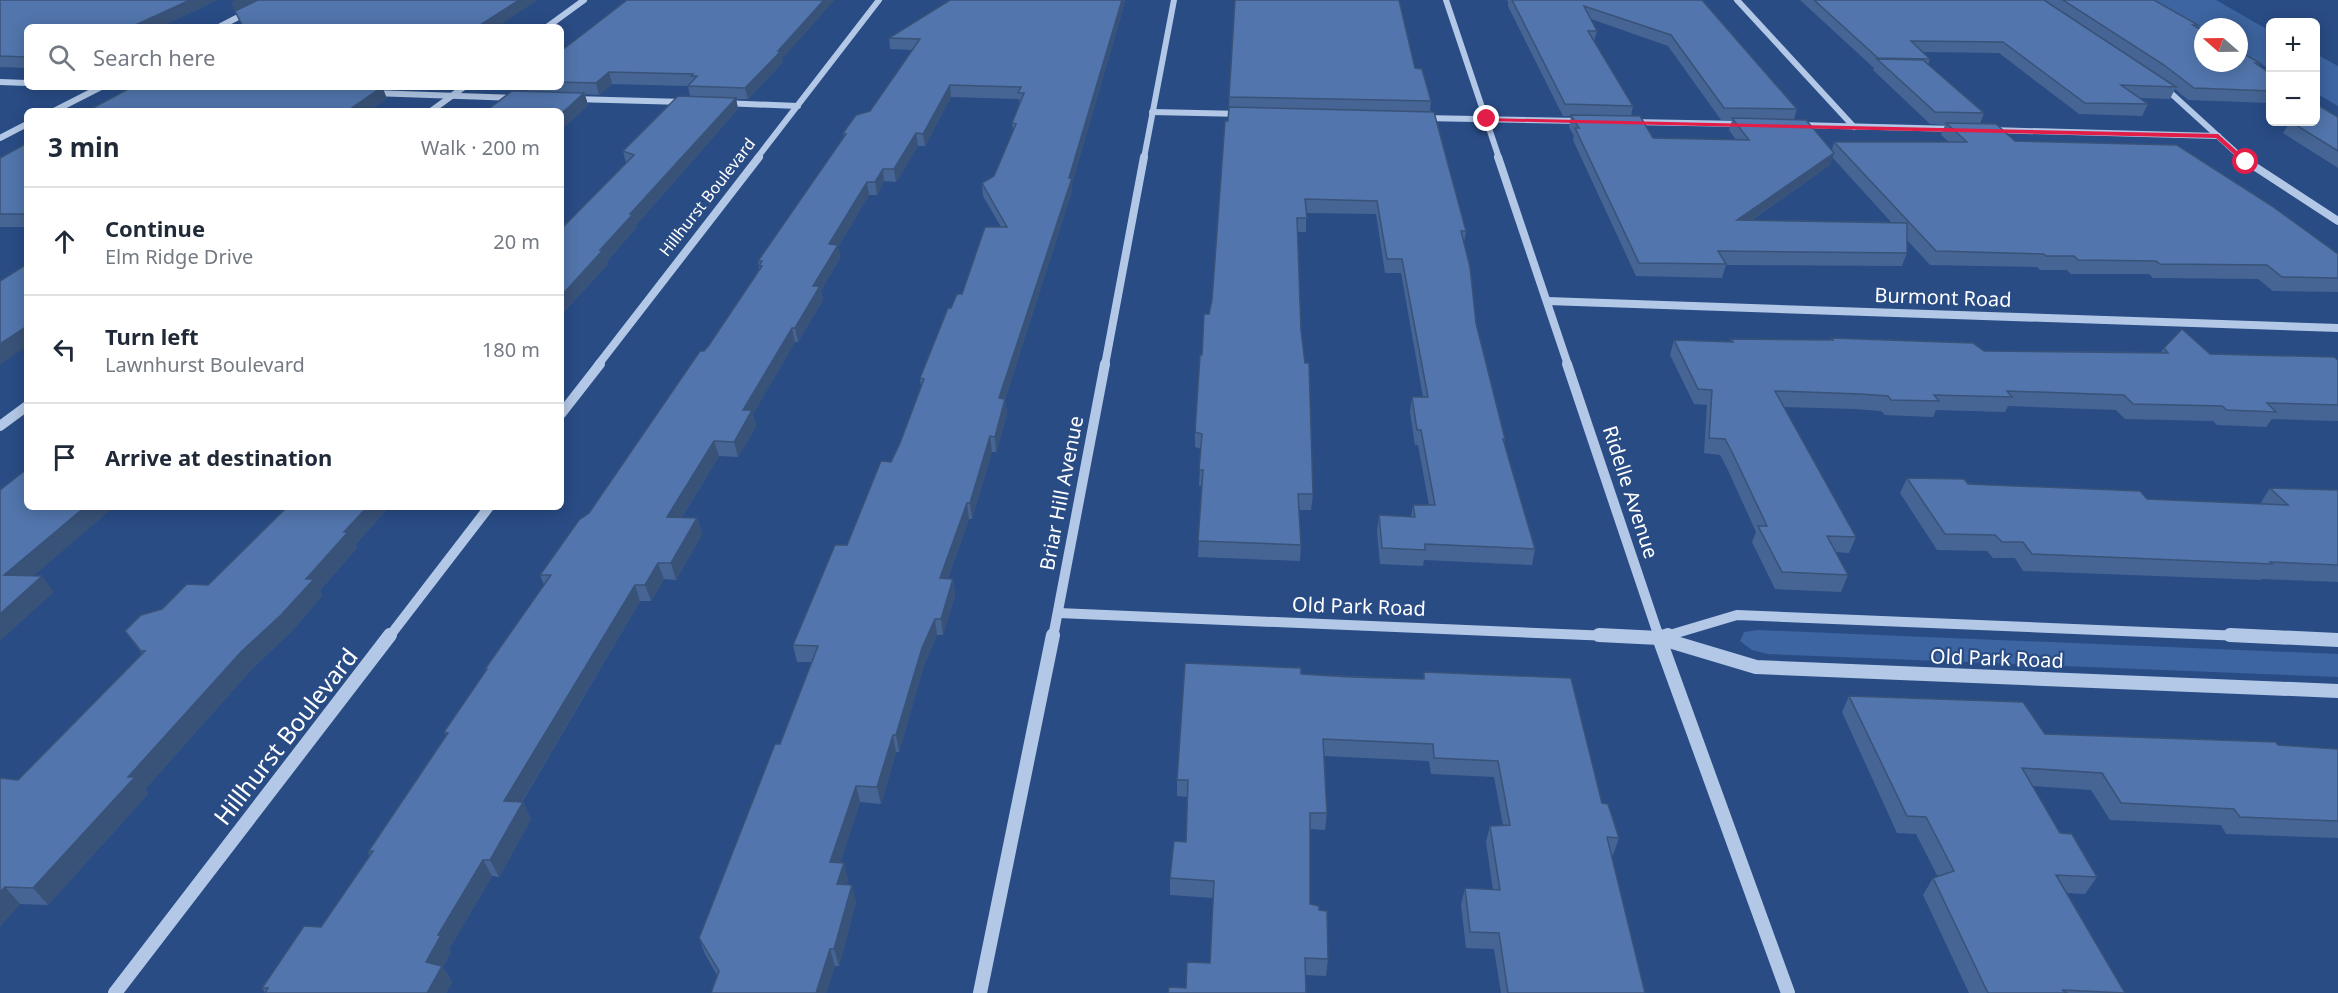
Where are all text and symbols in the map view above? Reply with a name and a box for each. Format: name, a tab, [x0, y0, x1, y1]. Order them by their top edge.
north arrow	[2194, 18, 2248, 72]
map controls	[2266, 18, 2320, 126]
button: +	[2266, 18, 2320, 72]
search box	[24, 24, 564, 90]
icon: search	[45, 41, 78, 74]
text: Search here	[93, 42, 215, 72]
button: −	[2266, 72, 2320, 126]
route end	[1473, 105, 1499, 131]
text: 3 min	[48, 129, 120, 165]
street label: Hillhurst Boulevard	[654, 133, 760, 261]
text: Walk · 200 m	[421, 134, 540, 161]
route start	[2232, 148, 2258, 174]
text: Continue	[105, 213, 205, 243]
icon: ahead	[48, 225, 81, 258]
text: 20 m	[493, 228, 540, 255]
text: Elm Ridge Drive	[105, 243, 253, 270]
street label: Burmont Road	[1874, 281, 2012, 313]
text: Turn left	[105, 321, 199, 351]
icon: left	[48, 333, 81, 366]
text: 180 m	[482, 336, 540, 363]
text: Lawnhurst Boulevard	[105, 351, 305, 378]
street label: Briar Hill Avenue	[1033, 413, 1089, 573]
street label: Ridelle Avenue	[1597, 422, 1665, 562]
icon: arrive	[48, 441, 81, 474]
text: Arrive at destination	[105, 442, 332, 472]
street label: Old Park Road	[1292, 590, 1426, 622]
street label: Hillhurst Boulevard	[205, 641, 365, 831]
street label: Old Park Road	[1930, 642, 2064, 674]

